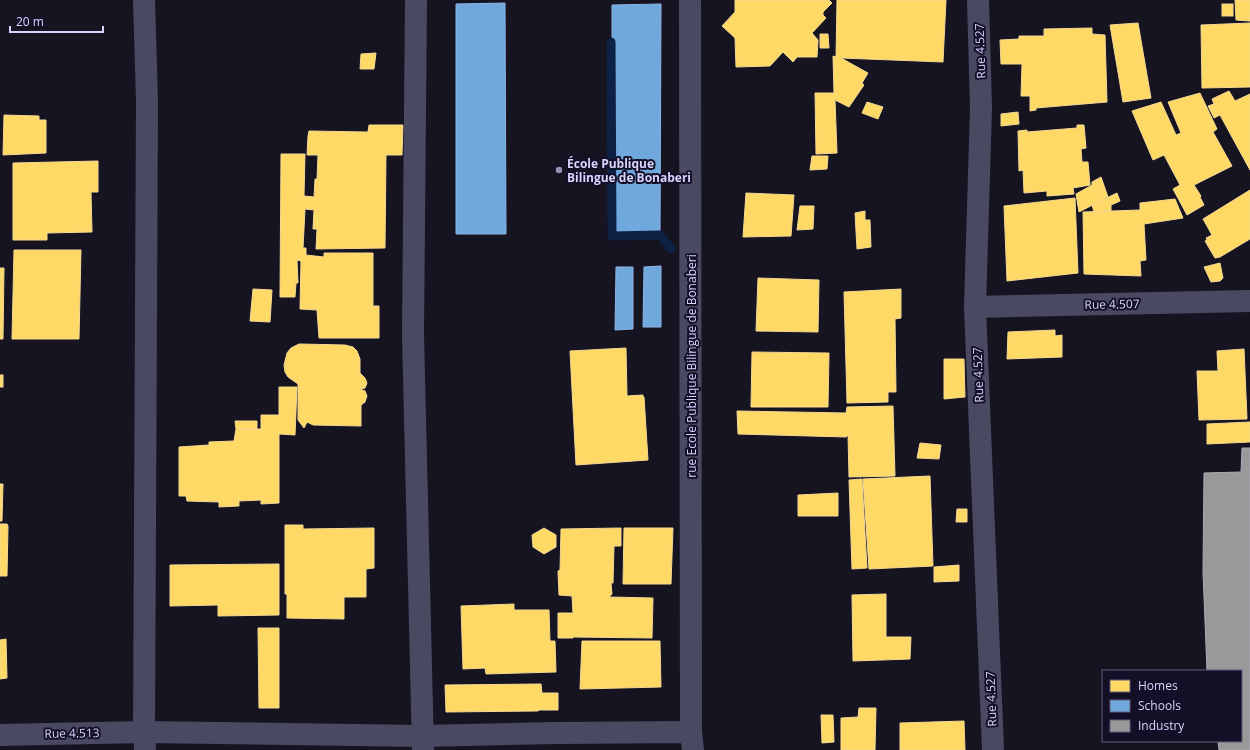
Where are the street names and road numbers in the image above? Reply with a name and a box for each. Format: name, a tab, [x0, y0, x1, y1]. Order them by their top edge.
street label: Rue 4.527	[971, 23, 989, 79]
street label: rue Ecole Publique Bilingue de Bonaberi	[683, 254, 700, 478]
street label: Rue 4.507	[1084, 295, 1140, 313]
street label: Rue 4.527	[969, 347, 987, 403]
street label: Rue 4.527	[982, 671, 1000, 727]
street label: Rue 4.513	[44, 724, 100, 742]

